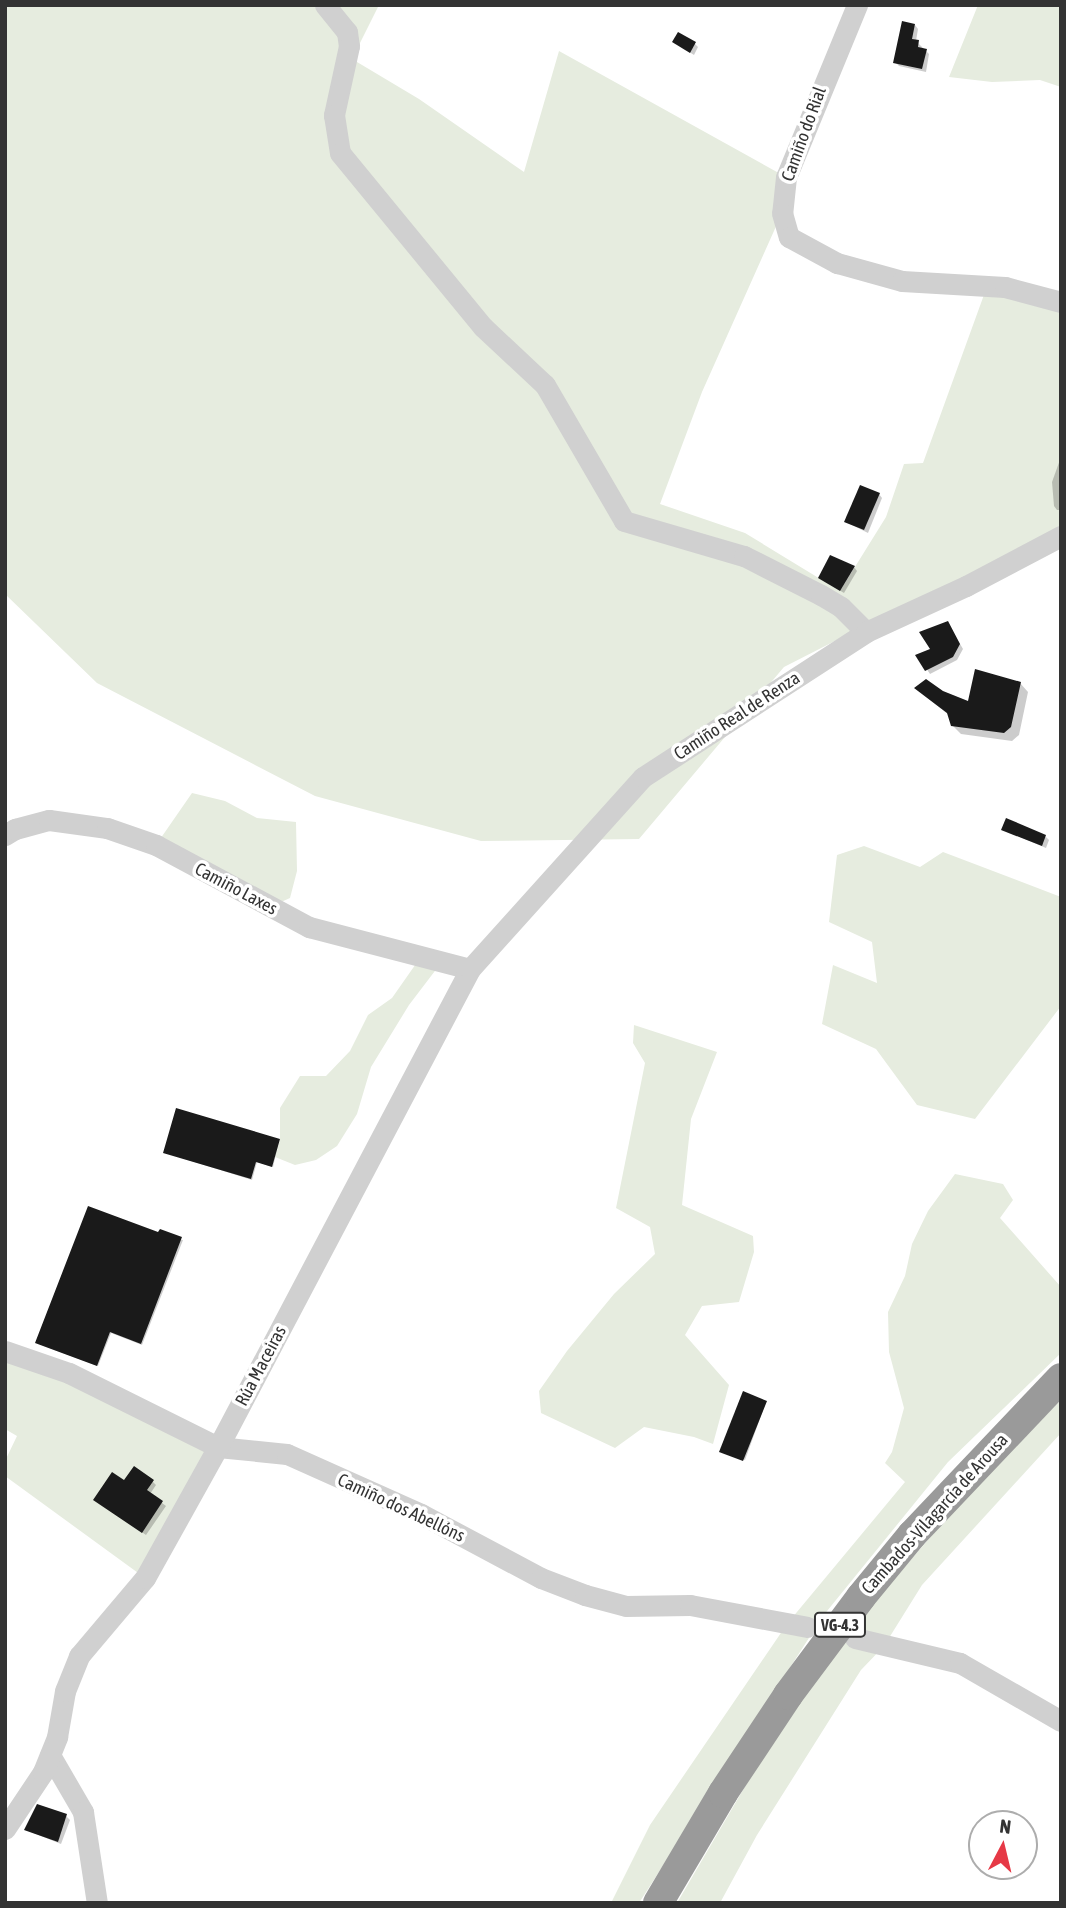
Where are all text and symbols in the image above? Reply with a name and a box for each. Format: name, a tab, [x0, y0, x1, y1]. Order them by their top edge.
street label: Camiño do Rial	[777, 84, 831, 184]
street label: Camiño Real de Renza	[670, 667, 804, 765]
street label: Camiño Laxes	[191, 858, 281, 920]
street label: Rúa Maceiras	[231, 1322, 291, 1410]
street label: Cambados-Vilagarcía de Arousa	[857, 1429, 1013, 1599]
street label: Camiño dos Abellóns	[334, 1469, 468, 1547]
road number: VG-4.3	[814, 1612, 866, 1638]
north arrow	[968, 1810, 1038, 1880]
text: N	[998, 1815, 1012, 1838]

